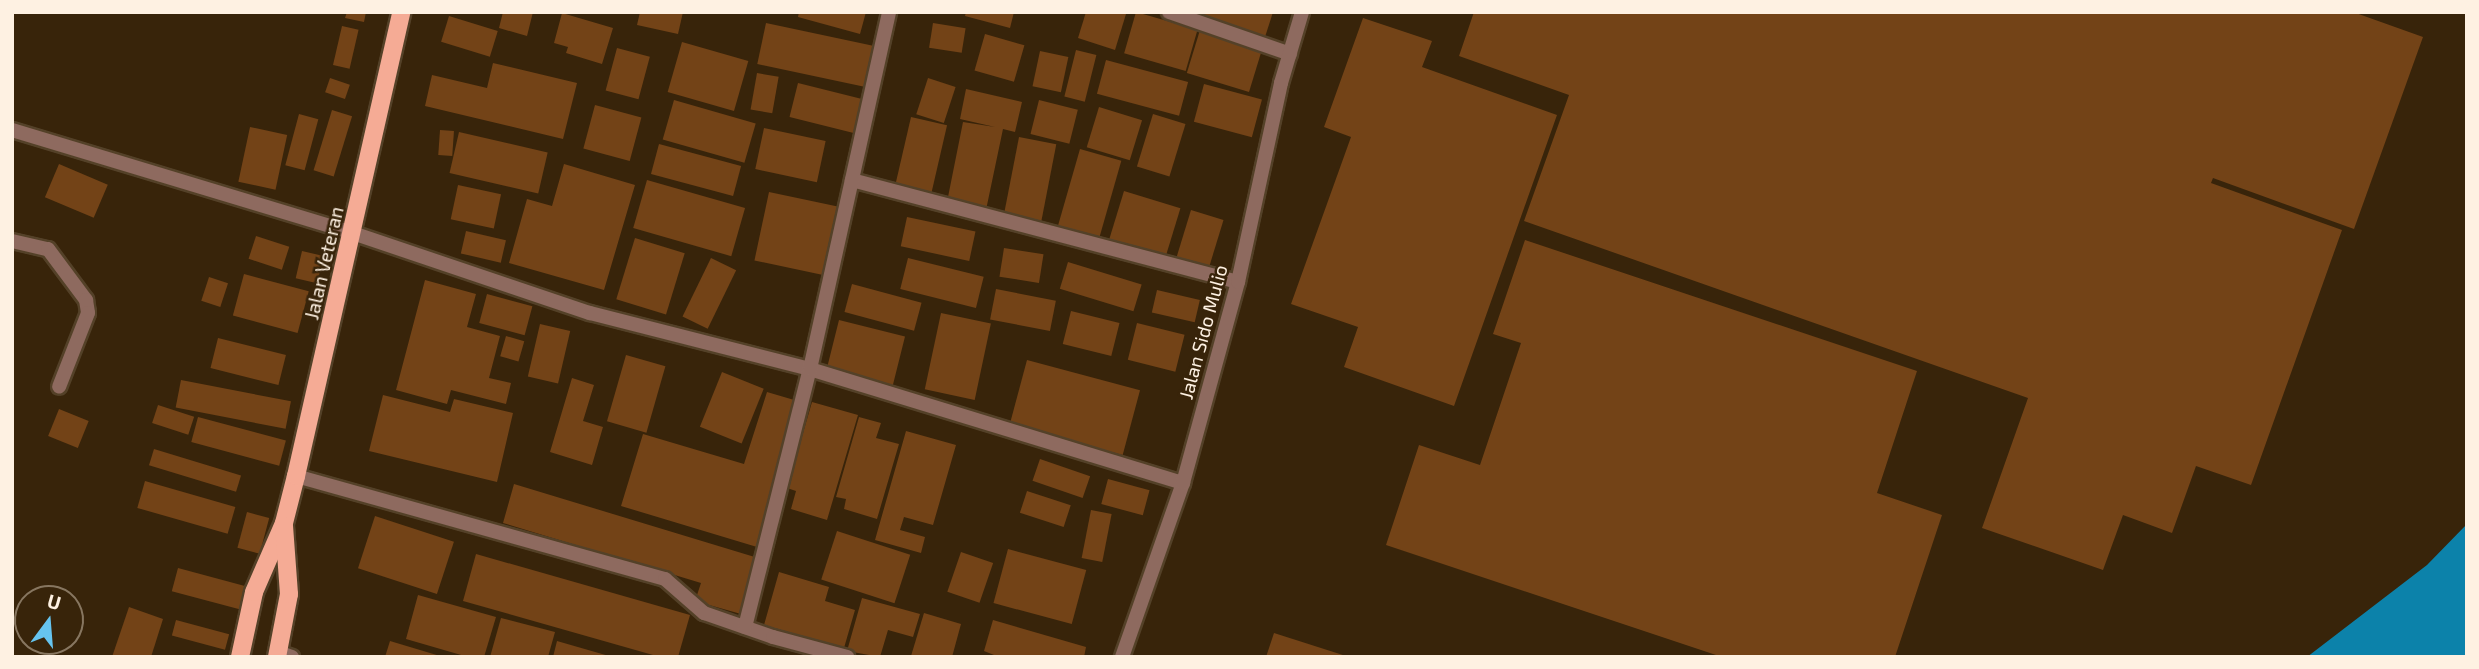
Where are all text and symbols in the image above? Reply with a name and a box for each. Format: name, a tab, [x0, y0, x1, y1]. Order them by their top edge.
street label: Jalan Veteran	[300, 204, 348, 322]
street label: Jalan Sido Mulio	[1174, 262, 1232, 402]
north arrow	[14, 585, 84, 655]
text: U	[45, 588, 64, 614]

